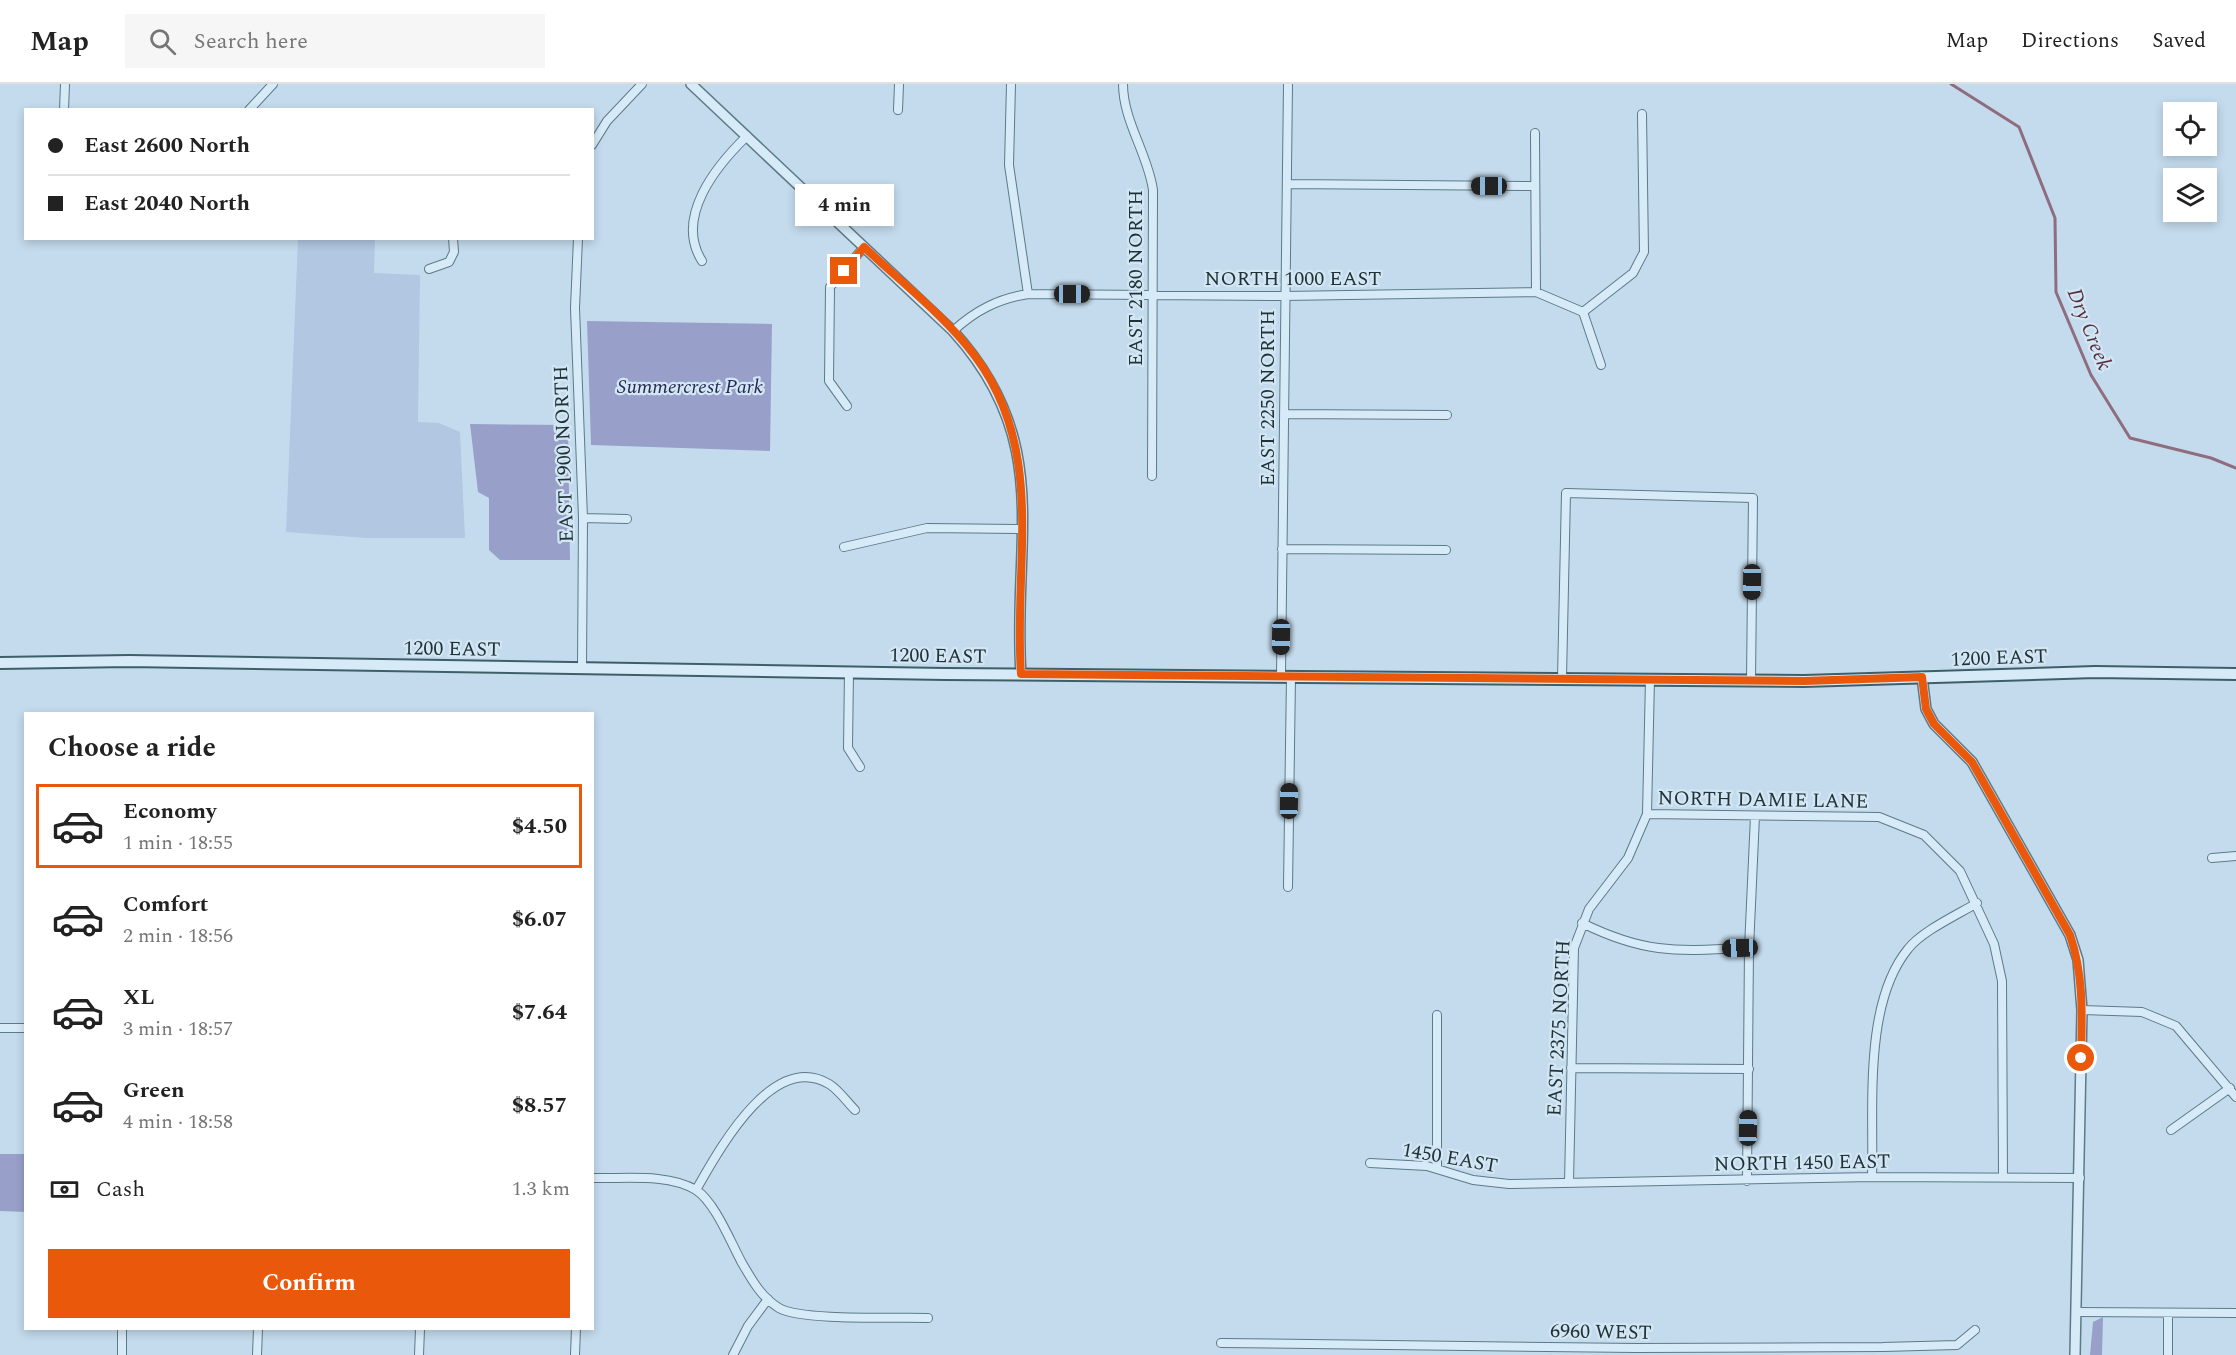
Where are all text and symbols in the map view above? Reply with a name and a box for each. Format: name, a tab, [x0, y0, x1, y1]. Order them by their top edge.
search box	[125, 14, 545, 68]
text: Map	[30, 20, 89, 63]
icon: search	[146, 25, 179, 58]
text: Search here	[194, 25, 308, 58]
text: Map	[1946, 25, 1988, 57]
text: Directions	[2021, 25, 2119, 57]
text: Saved	[2152, 25, 2206, 57]
map controls	[2163, 102, 2217, 222]
button: locate	[2163, 102, 2217, 156]
text: East 2600 North	[84, 129, 250, 162]
button: layers	[2163, 168, 2217, 222]
car	[1471, 177, 1507, 195]
callout: 4 min	[794, 184, 894, 226]
text: East 2040 North	[84, 187, 250, 220]
text: 4 min	[818, 190, 871, 220]
street label: EAST 2180 NORTH	[1121, 190, 1151, 366]
route end	[830, 257, 857, 284]
street label: NORTH 1000 EAST	[1205, 264, 1381, 294]
water label: Dry Creek	[2058, 283, 2120, 376]
car	[1054, 285, 1090, 303]
street label: EAST 2250 NORTH	[1253, 310, 1283, 486]
street label: EAST 1900 NORTH	[546, 365, 582, 543]
park label: Summercrest Park	[617, 372, 764, 402]
car	[1743, 564, 1761, 600]
car	[1272, 619, 1290, 655]
street label: 1200 EAST	[403, 633, 501, 665]
street label: 1200 EAST	[889, 640, 987, 672]
street label: 1200 EAST	[1950, 641, 2048, 675]
text: Choose a ride	[48, 727, 216, 769]
car	[1280, 783, 1298, 819]
street label: NORTH DAMIE LANE	[1657, 783, 1869, 817]
text: Economy	[123, 795, 216, 828]
icon: car	[51, 799, 105, 853]
text: $4.50	[512, 810, 567, 843]
text: 1 min · 18:55	[123, 828, 233, 858]
text: Comfort	[123, 888, 208, 921]
icon: car	[51, 892, 105, 946]
text: $6.07	[512, 903, 567, 936]
text: 2 min · 18:56	[123, 921, 233, 951]
car	[1722, 938, 1758, 958]
street label: EAST 2375 NORTH	[1539, 939, 1579, 1117]
text: XL	[123, 981, 154, 1014]
icon: car	[51, 985, 105, 1039]
text: $7.64	[512, 996, 567, 1029]
text: 3 min · 18:57	[123, 1014, 233, 1044]
route start	[2067, 1044, 2094, 1071]
text: Green	[123, 1074, 185, 1107]
icon: car	[51, 1078, 105, 1132]
text: $8.57	[512, 1089, 567, 1122]
text: 4 min · 18:58	[123, 1107, 233, 1137]
car	[1739, 1110, 1757, 1146]
street label: 1450 EAST	[1399, 1135, 1500, 1181]
street label: NORTH 1450 EAST	[1713, 1146, 1891, 1180]
icon: cash	[48, 1173, 81, 1206]
text: Cash	[96, 1173, 145, 1206]
text: 1.3 km	[512, 1174, 570, 1204]
button: Confirm	[48, 1249, 570, 1318]
street label: 6960 WEST	[1550, 1316, 1652, 1348]

